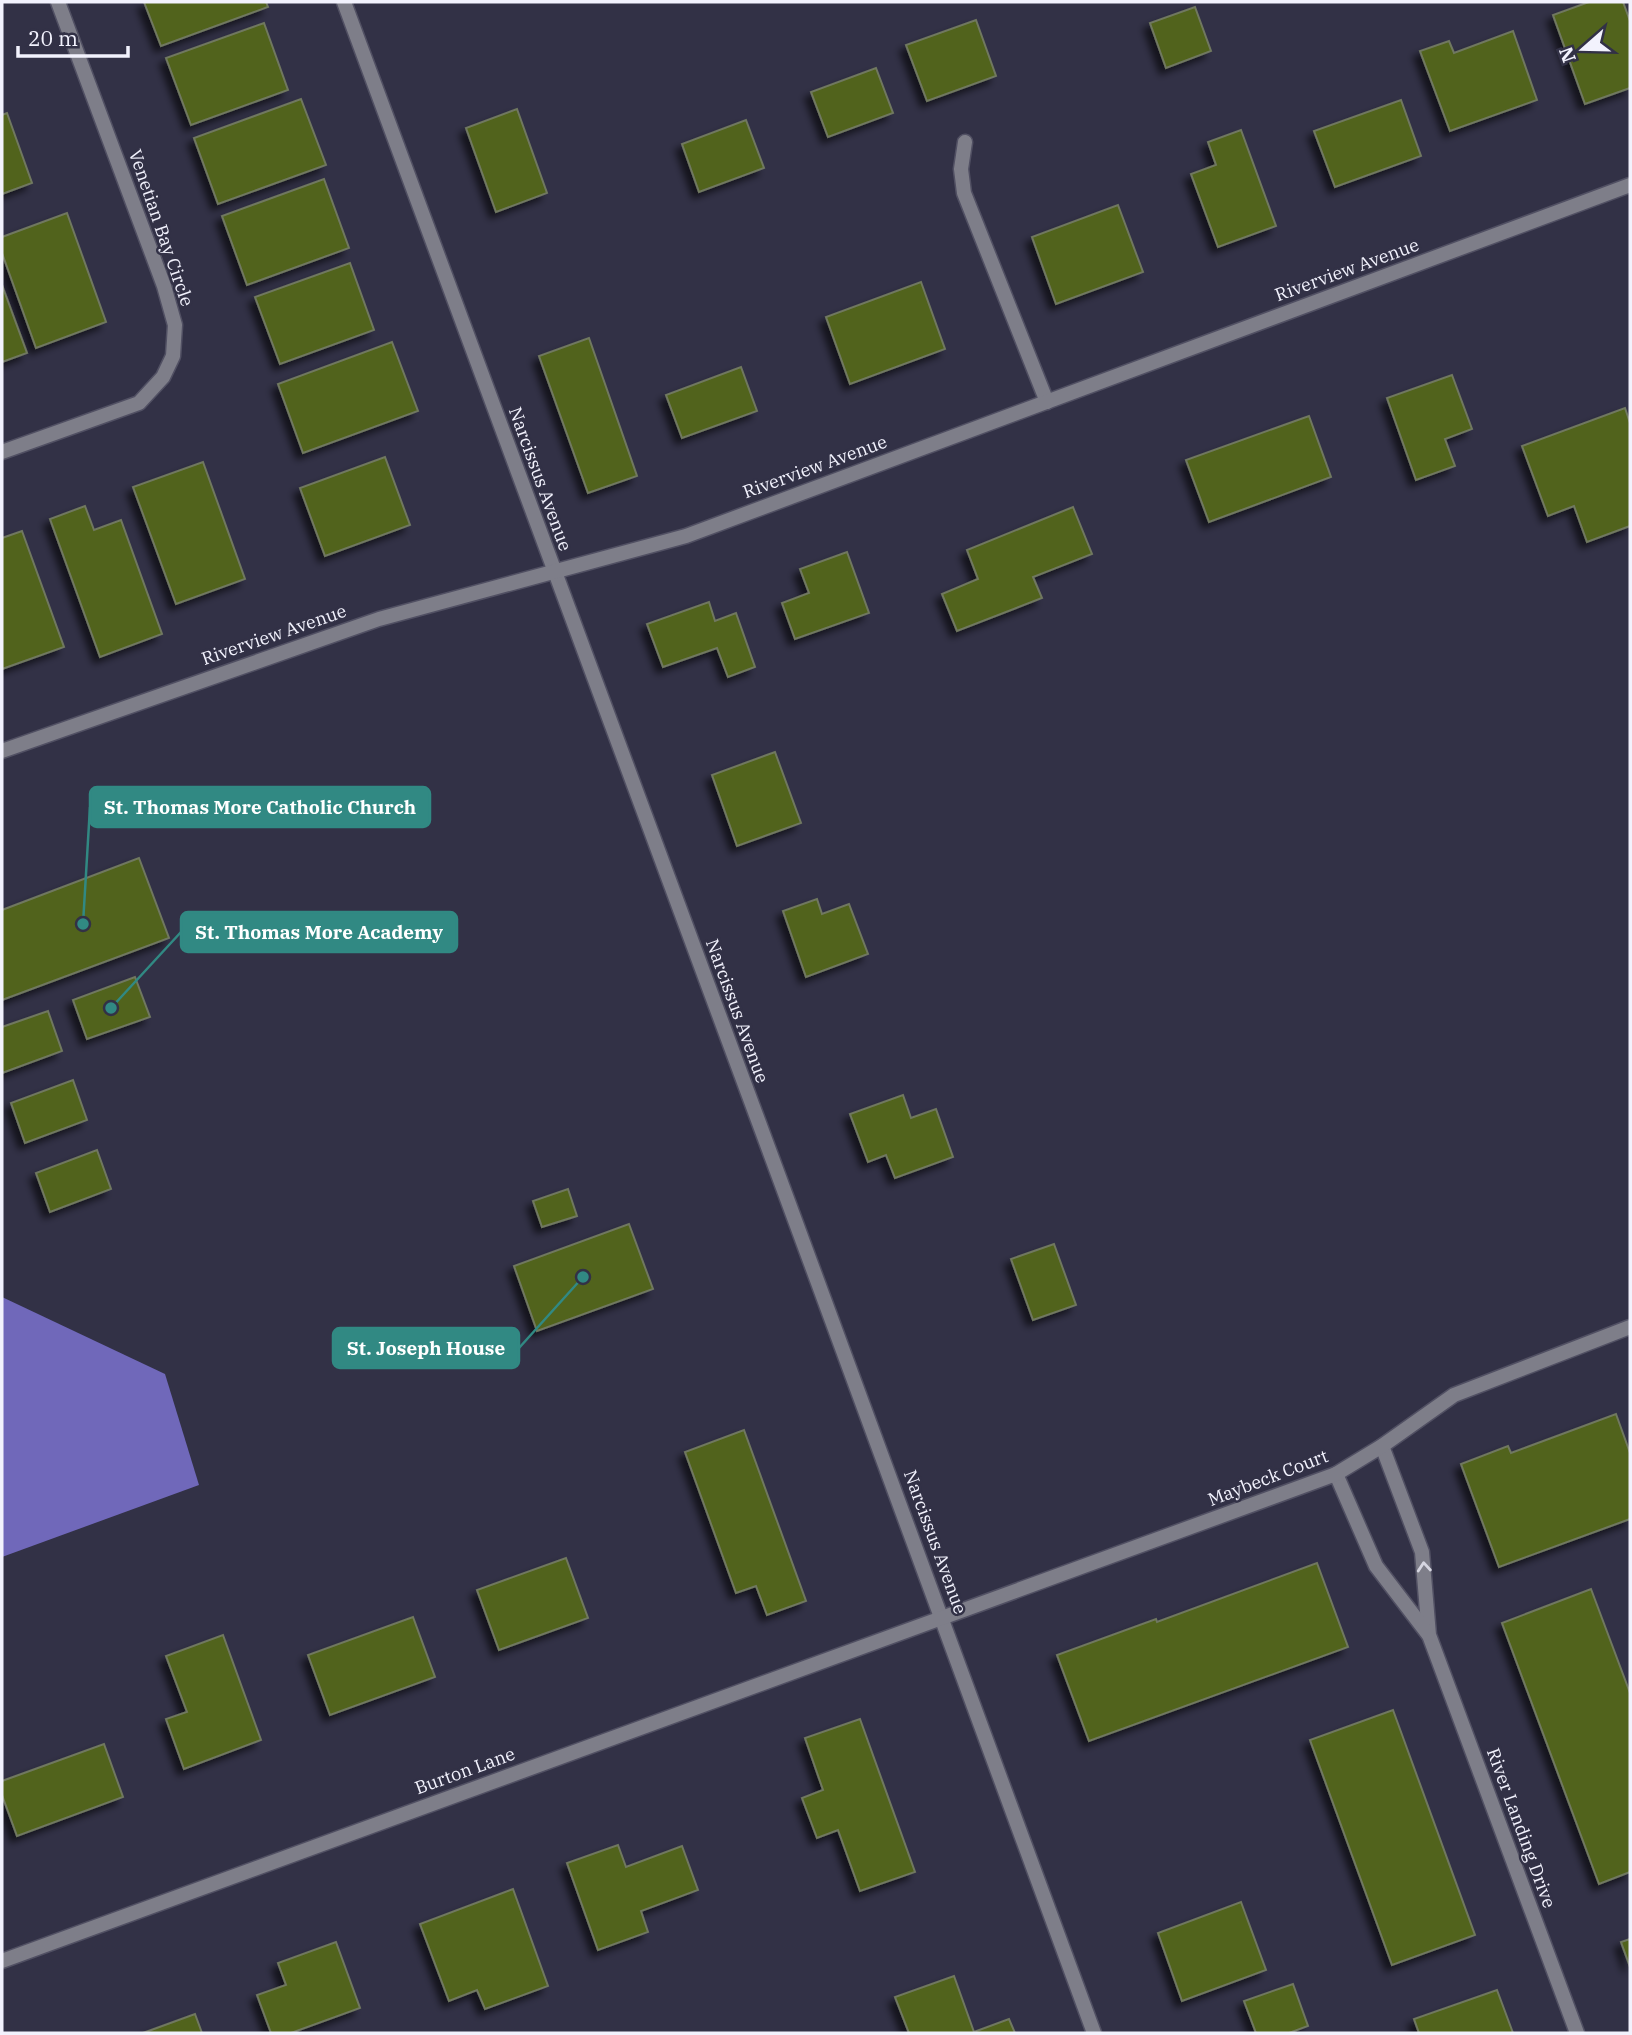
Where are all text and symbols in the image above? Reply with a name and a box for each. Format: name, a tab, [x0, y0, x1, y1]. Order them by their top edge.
scale bar	[18, 14, 128, 58]
north arrow	[1548, 14, 1618, 84]
text: 20 m	[28, 24, 78, 52]
text: N	[1553, 44, 1581, 66]
street label: Venetian Bay Circle	[124, 146, 199, 309]
street label: Riverview Avenue	[1272, 233, 1422, 306]
street label: Narcissus Avenue	[504, 404, 577, 554]
street label: Riverview Avenue	[740, 430, 890, 503]
street label: Riverview Avenue	[198, 599, 349, 670]
callout: St. Thomas More Catholic Church	[90, 787, 430, 827]
text: St. Thomas More Catholic Church	[104, 795, 416, 819]
callout: St. Thomas More Academy	[181, 912, 457, 952]
text: St. Thomas More Academy	[195, 920, 443, 944]
street label: Narcissus Avenue	[701, 936, 774, 1086]
callout: St. Joseph House	[333, 1328, 519, 1368]
text: St. Joseph House	[347, 1336, 505, 1360]
street label: Maybeck Court	[1204, 1444, 1331, 1511]
street label: Narcissus Avenue	[899, 1467, 972, 1617]
one-way arrow	[1417, 1561, 1432, 1572]
street label: Burton Lane	[412, 1742, 518, 1799]
street label: River Landing Drive	[1482, 1745, 1561, 1911]

